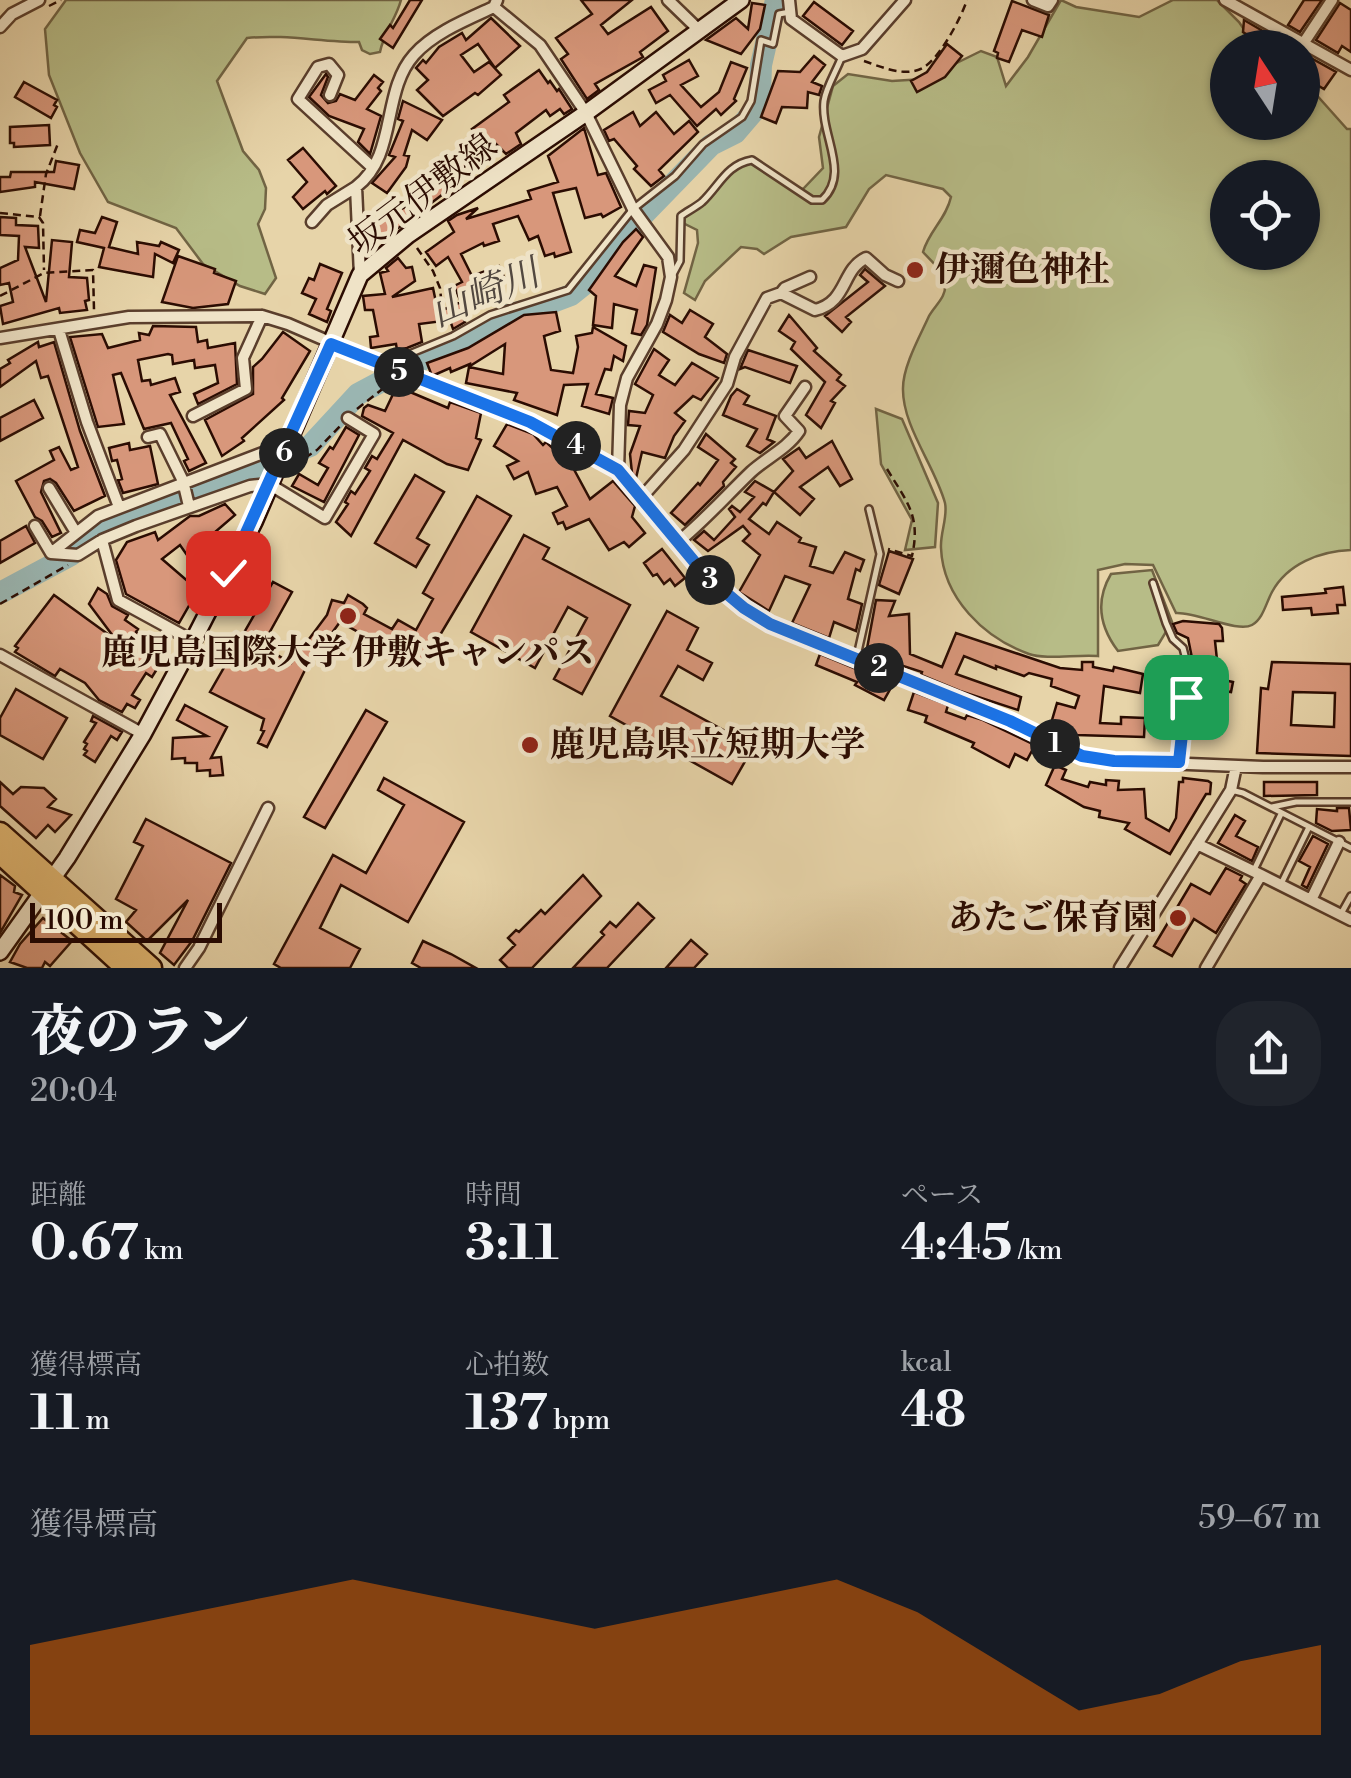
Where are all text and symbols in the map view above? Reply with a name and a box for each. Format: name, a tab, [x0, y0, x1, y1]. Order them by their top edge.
north arrow	[1210, 30, 1320, 140]
map controls	[1210, 30, 1320, 270]
street label: 坂元伊敷線	[340, 125, 506, 265]
button: locate	[1210, 160, 1320, 270]
water label: 山崎川	[423, 249, 550, 338]
place label: 伊邇色神社	[935, 249, 1110, 292]
marker: 伊邇色神社	[904, 259, 926, 281]
pin: 5	[374, 347, 424, 397]
text: 5	[390, 354, 408, 389]
pin: 4	[551, 421, 601, 471]
pin: 6	[259, 428, 309, 478]
text: 4	[567, 428, 585, 463]
text: 6	[275, 435, 293, 470]
pin	[186, 531, 271, 616]
icon: check	[201, 546, 256, 601]
pin: 3	[685, 555, 735, 605]
text: 3	[702, 562, 718, 597]
marker: 鹿児島国際大学 伊敷キャンパス	[337, 605, 359, 627]
place label: 鹿児島国際大学 伊敷キャンパス	[101, 632, 595, 675]
pin: 2	[854, 643, 904, 693]
text: 2	[870, 650, 888, 685]
pin	[1144, 655, 1229, 740]
icon: arrive	[1159, 670, 1214, 725]
pin: 1	[1030, 719, 1080, 769]
place label: 鹿児島県立短期大学	[550, 724, 865, 767]
text: 1	[1048, 726, 1062, 761]
marker: 鹿児島県立短期大学	[519, 734, 541, 756]
place label: あたご保育園	[948, 897, 1158, 940]
scale bar	[30, 898, 222, 943]
text: 100 m	[45, 903, 124, 938]
marker: あたご保育園	[1167, 907, 1189, 929]
text: 夜のラン	[30, 999, 250, 1068]
button: share	[1216, 1001, 1321, 1106]
text: 20:04	[30, 1071, 117, 1111]
text: 距離	[30, 1178, 86, 1213]
text: 時間	[465, 1178, 521, 1213]
text: ペース	[901, 1178, 983, 1213]
text: 0.67	[30, 1213, 139, 1275]
text: 3:11	[465, 1213, 559, 1275]
text: 4:45	[901, 1213, 1012, 1275]
text: km	[139, 1233, 184, 1268]
text: /km	[1012, 1233, 1063, 1268]
text: kcal	[901, 1345, 951, 1380]
text: 獲得標高	[30, 1348, 142, 1383]
text: 心拍数	[465, 1348, 549, 1383]
text: 48	[901, 1380, 966, 1442]
text: 11	[30, 1383, 80, 1445]
text: 137	[465, 1383, 548, 1445]
text: m	[80, 1403, 110, 1438]
text: bpm	[548, 1403, 610, 1438]
text: 59–67 m	[1198, 1498, 1321, 1538]
text: 獲得標高	[30, 1505, 158, 1545]

